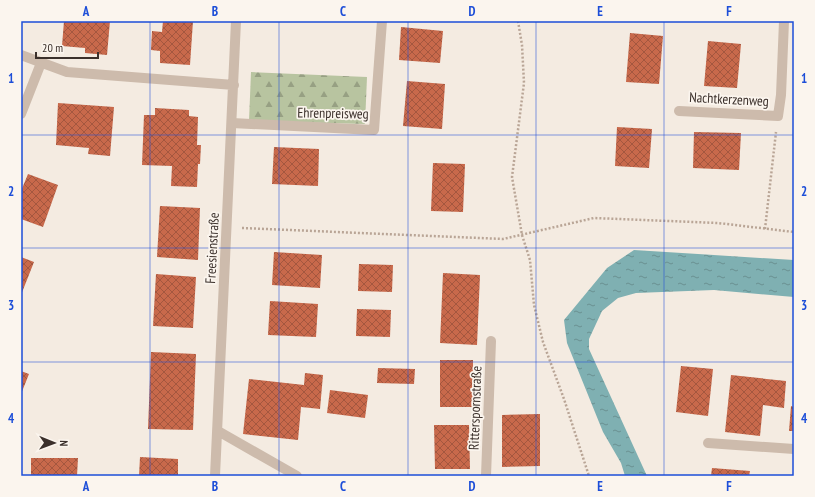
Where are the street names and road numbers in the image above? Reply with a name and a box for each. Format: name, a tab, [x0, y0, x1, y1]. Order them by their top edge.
street label: Nachtkerzenweg	[689, 88, 769, 110]
street label: Ehrenpreisweg	[297, 103, 369, 123]
street label: Freesienstraße	[201, 212, 223, 284]
street label: Ritterspornstraße	[465, 365, 485, 451]

